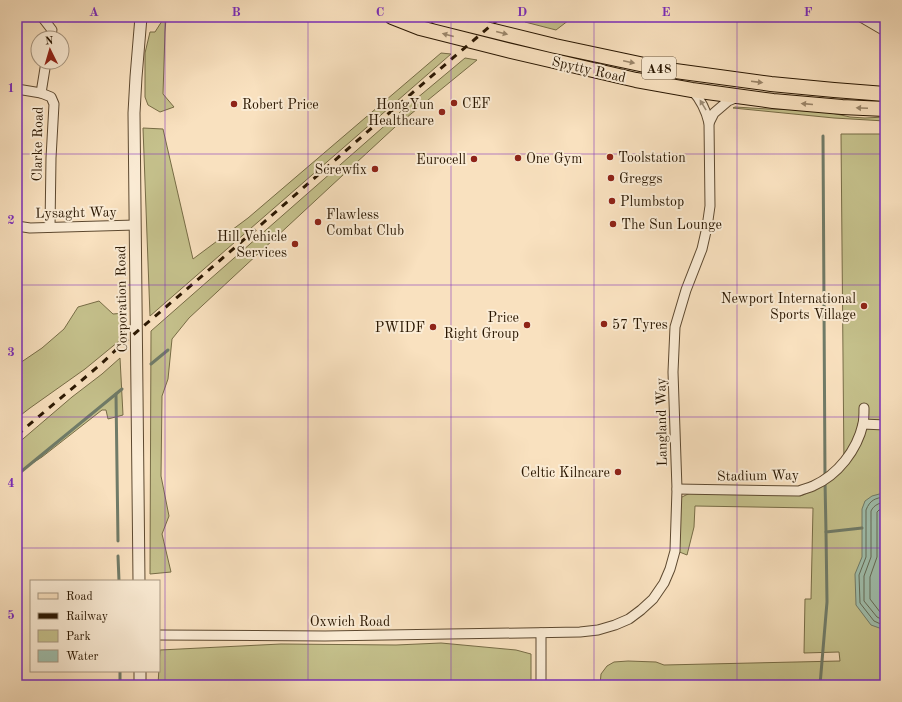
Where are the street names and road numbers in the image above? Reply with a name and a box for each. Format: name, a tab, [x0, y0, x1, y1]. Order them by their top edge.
street label: Spytty Road	[550, 55, 627, 85]
road number: A48	[642, 57, 676, 79]
street label: Clarke Road	[30, 107, 46, 181]
street label: Lysaght Way	[35, 205, 118, 221]
street label: Corporation Road	[114, 245, 130, 353]
street label: Langland Way	[654, 377, 670, 467]
street label: Stadium Way	[717, 468, 800, 484]
street label: Oxwich Road	[310, 615, 390, 629]

